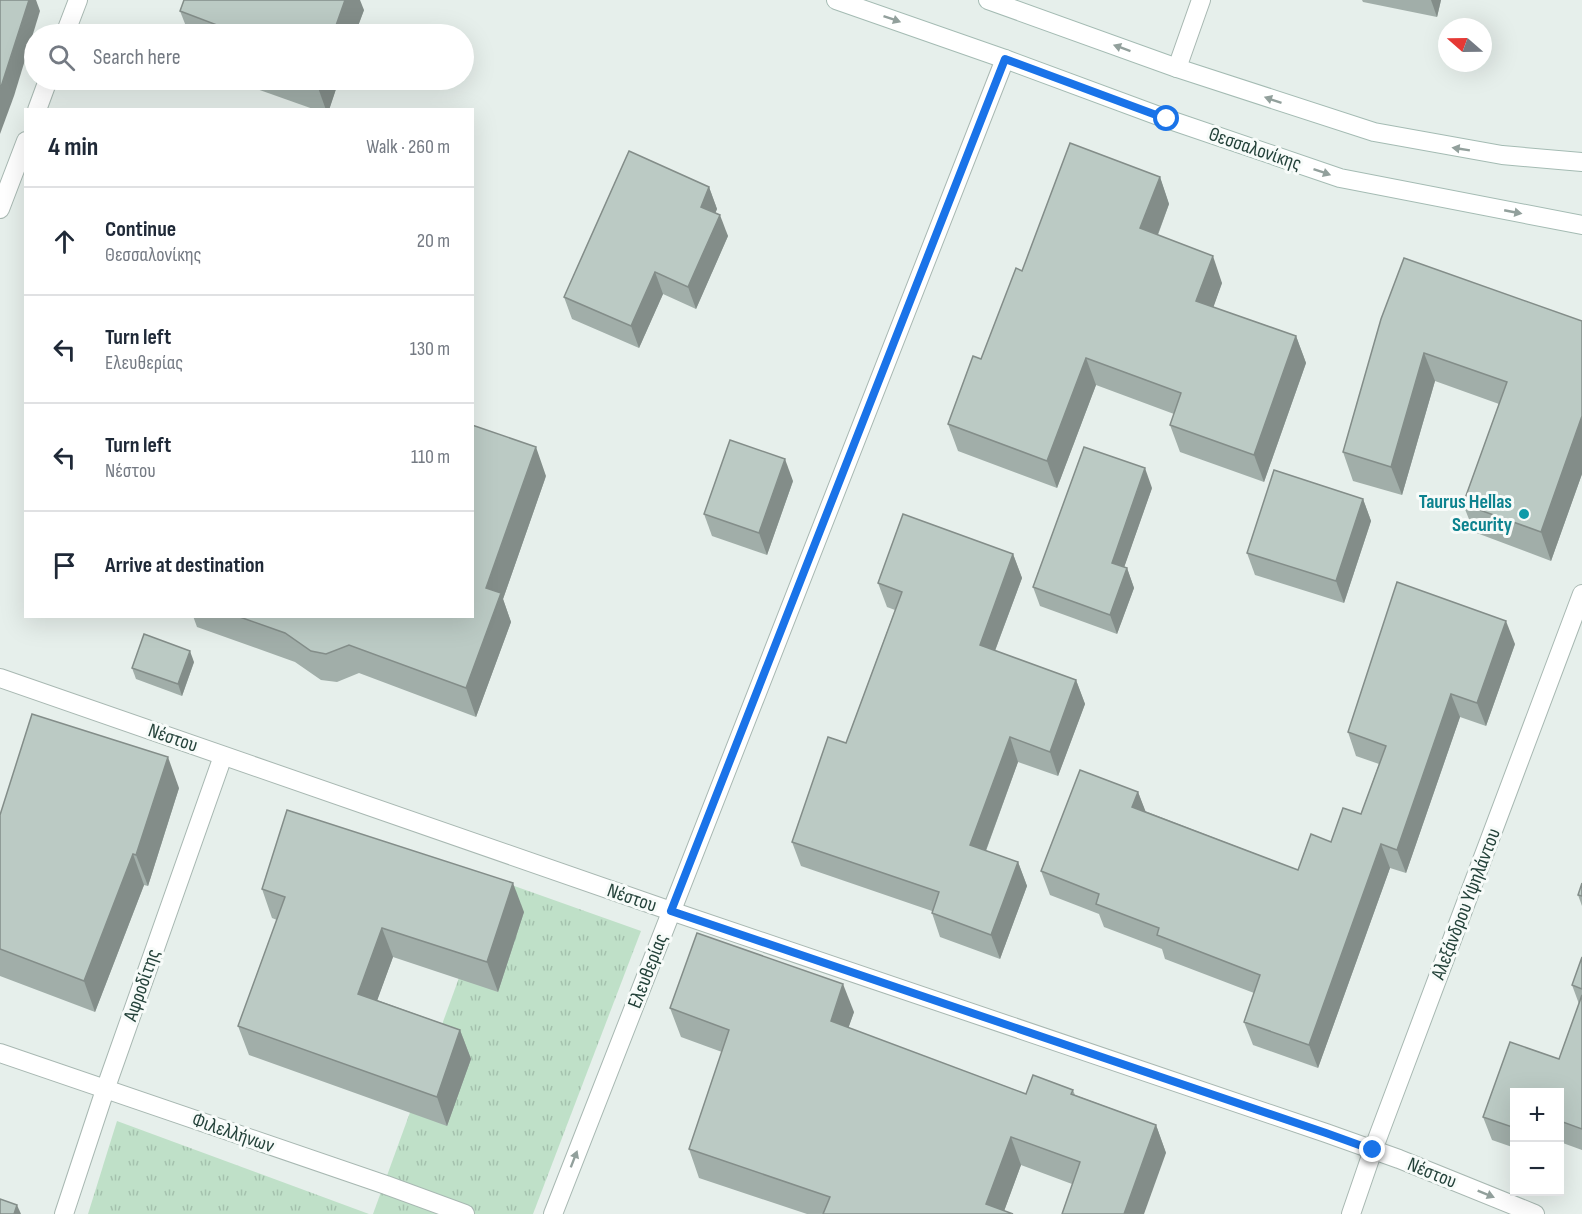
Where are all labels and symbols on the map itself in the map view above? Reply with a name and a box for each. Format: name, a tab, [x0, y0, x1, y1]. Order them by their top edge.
one-way arrow	[883, 15, 901, 25]
north arrow	[1438, 18, 1492, 72]
one-way arrow	[1113, 43, 1131, 52]
one-way arrow	[1264, 95, 1282, 105]
route start	[1153, 105, 1179, 131]
street label: Θεσσαλονίκης	[1206, 122, 1305, 176]
one-way arrow	[1452, 144, 1471, 153]
one-way arrow	[1313, 167, 1331, 177]
one-way arrow	[1503, 208, 1522, 217]
place label: Taurus Hellas Security	[1419, 490, 1513, 537]
marker: Taurus Hellas Security	[1517, 507, 1531, 521]
street label: Νέστου	[145, 718, 201, 758]
street label: Αλεξάνδρου Υψηλάντου	[1426, 825, 1506, 984]
street label: Νέστου	[604, 878, 660, 918]
street label: Ελευθερίας	[623, 930, 673, 1012]
street label: Αφροδίτης	[118, 946, 166, 1025]
street label: Φιλελλήνων	[189, 1108, 277, 1158]
route end	[1359, 1136, 1385, 1162]
one-way arrow	[570, 1150, 580, 1168]
street label: Νέστου	[1404, 1152, 1460, 1194]
one-way arrow	[1477, 1190, 1495, 1199]

